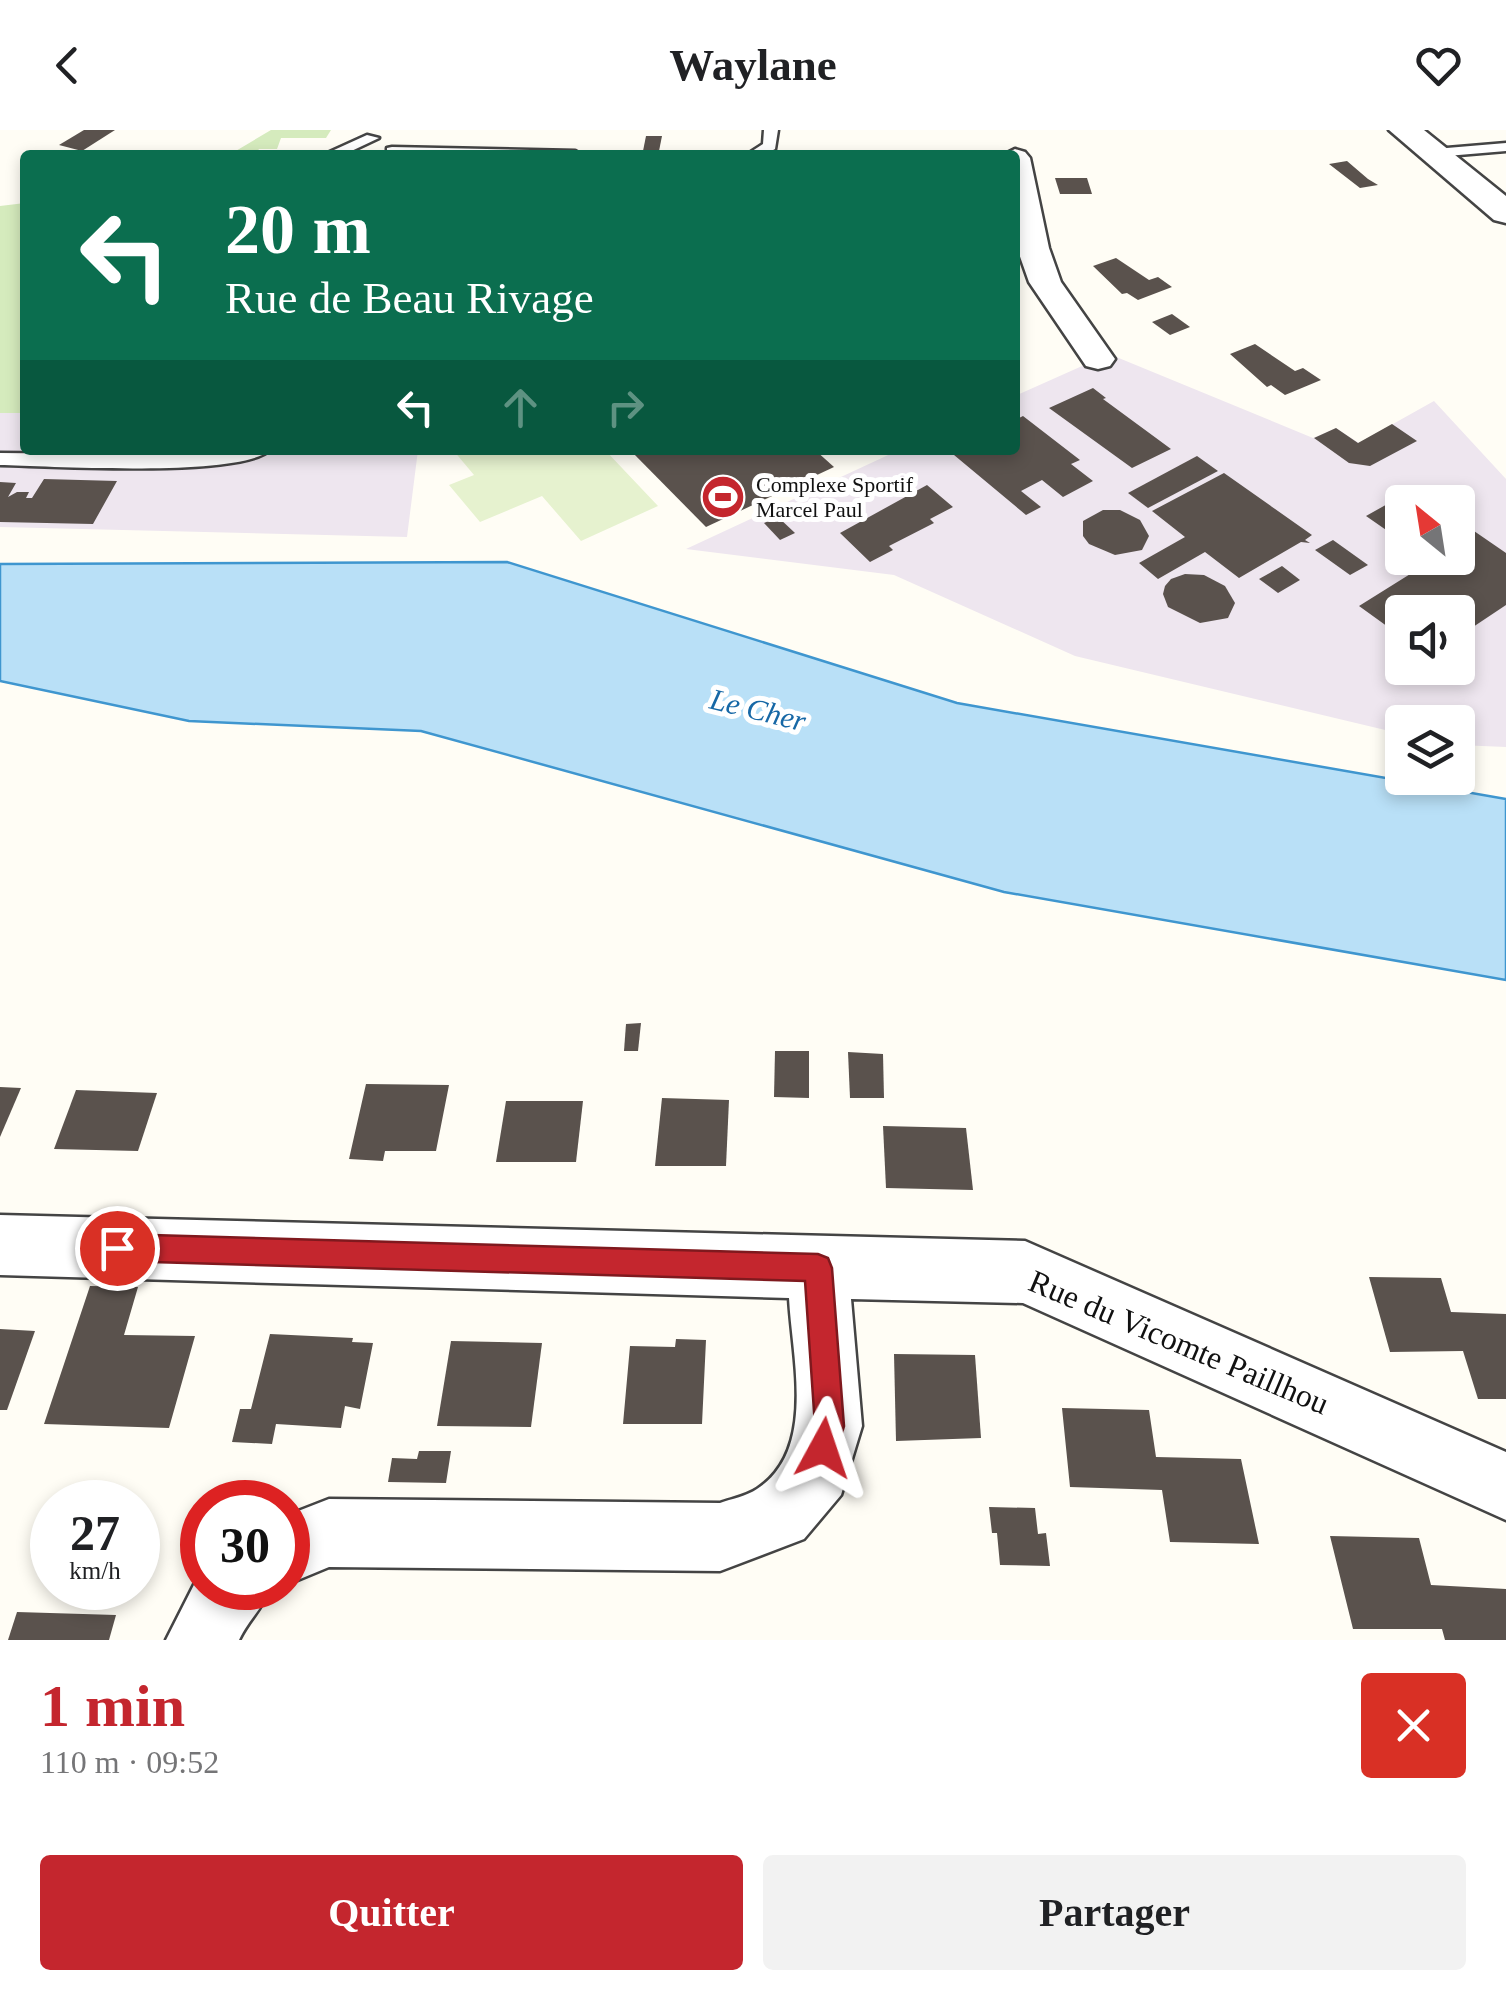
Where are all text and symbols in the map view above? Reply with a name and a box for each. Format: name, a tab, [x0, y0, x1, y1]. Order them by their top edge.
icon: back	[40, 38, 95, 93]
icon: heart	[1411, 38, 1466, 93]
text: Waylane	[669, 40, 837, 90]
icon: left	[60, 190, 190, 320]
text: 20 m	[225, 191, 371, 268]
text: Rue de Beau Rivage	[225, 273, 594, 323]
icon: left	[388, 380, 443, 435]
icon: ahead	[493, 380, 548, 435]
icon: right	[598, 380, 653, 435]
place label: Complexe Sportif Marcel Paul	[756, 472, 914, 522]
sports icon: Complexe Sportif Marcel Paul	[700, 474, 746, 520]
north arrow	[1385, 485, 1475, 575]
map controls	[1385, 485, 1475, 795]
button: sound	[1385, 595, 1475, 685]
water label: Le Cher	[706, 681, 810, 737]
button: layers	[1385, 705, 1475, 795]
pin	[75, 1206, 160, 1291]
icon: arrive	[90, 1221, 145, 1276]
street label: Rue du Vicomte Paillhou	[1024, 1263, 1334, 1421]
position arrow	[771, 1396, 875, 1500]
speed limit sign: 30	[180, 1480, 310, 1610]
text: 27	[70, 1505, 120, 1561]
text: km/h	[69, 1557, 121, 1584]
text: 1 min	[40, 1673, 185, 1739]
button: close	[1361, 1673, 1466, 1778]
text: 110 m · 09:52	[40, 1744, 219, 1780]
button: Quitter	[40, 1855, 743, 1970]
button: Partager	[763, 1855, 1466, 1970]

